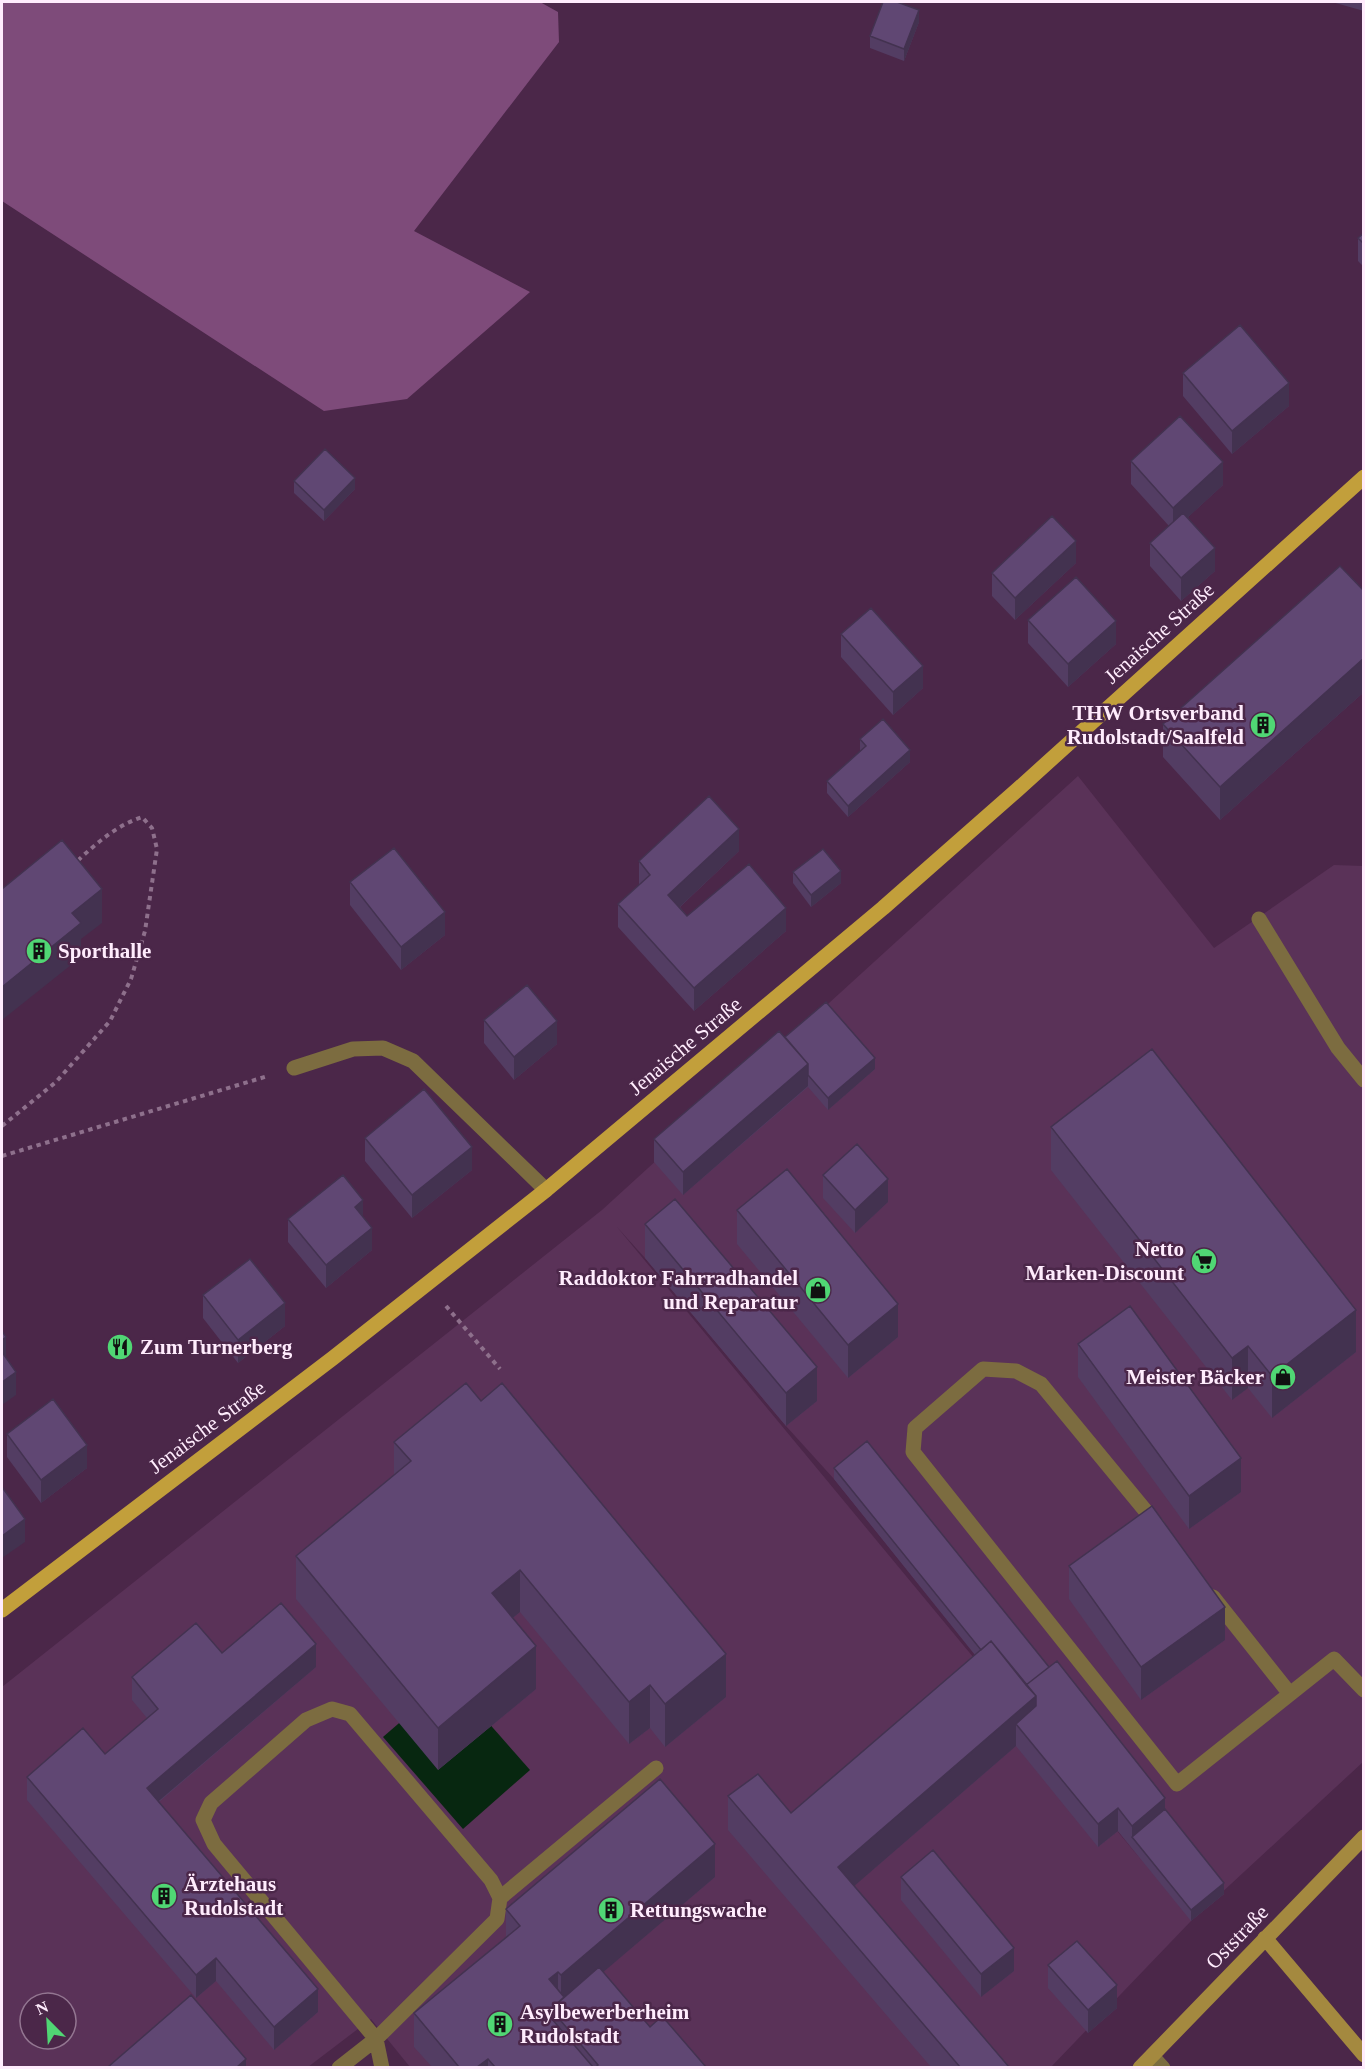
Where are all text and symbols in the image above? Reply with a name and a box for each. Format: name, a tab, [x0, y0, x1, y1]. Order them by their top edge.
street label: Jenaische Straße	[1099, 577, 1219, 689]
place label: THW Ortsverband Rudolstadt/Saalfeld	[1067, 701, 1244, 749]
building icon: THW Ortsverband Rudolstadt/Saalfeld	[1248, 710, 1278, 740]
building icon: Sporthalle	[24, 936, 54, 966]
place label: Sporthalle	[58, 939, 151, 963]
street label: Jenaische Straße	[624, 992, 746, 1100]
place label: Netto Marken-Discount	[1025, 1237, 1184, 1285]
supermarket icon: Netto Marken-Discount	[1189, 1246, 1219, 1276]
place label: Raddoktor Fahrradhandel und Reparatur	[559, 1266, 798, 1314]
shop icon: Raddoktor Fahrradhandel und Reparatur	[803, 1275, 833, 1305]
restaurant icon: Zum Turnerberg	[105, 1332, 135, 1362]
place label: Zum Turnerberg	[140, 1335, 293, 1359]
shop icon: Meister Bäcker	[1268, 1362, 1298, 1392]
place label: Meister Bäcker	[1126, 1365, 1264, 1389]
street label: Jenaische Straße	[144, 1375, 270, 1479]
place label: Ärztehaus Rudolstadt	[184, 1872, 283, 1920]
building icon: Ärztehaus Rudolstadt	[149, 1881, 179, 1911]
building icon: Rettungswache	[596, 1895, 626, 1925]
place label: Rettungswache	[630, 1898, 767, 1922]
street label: Oststraße	[1201, 1900, 1273, 1974]
north arrow	[18, 1991, 78, 2051]
text: N	[33, 1997, 51, 2018]
place label: Asylbewerberheim Rudolstadt	[520, 2000, 690, 2048]
building icon: Asylbewerberheim Rudolstadt	[485, 2009, 515, 2039]

